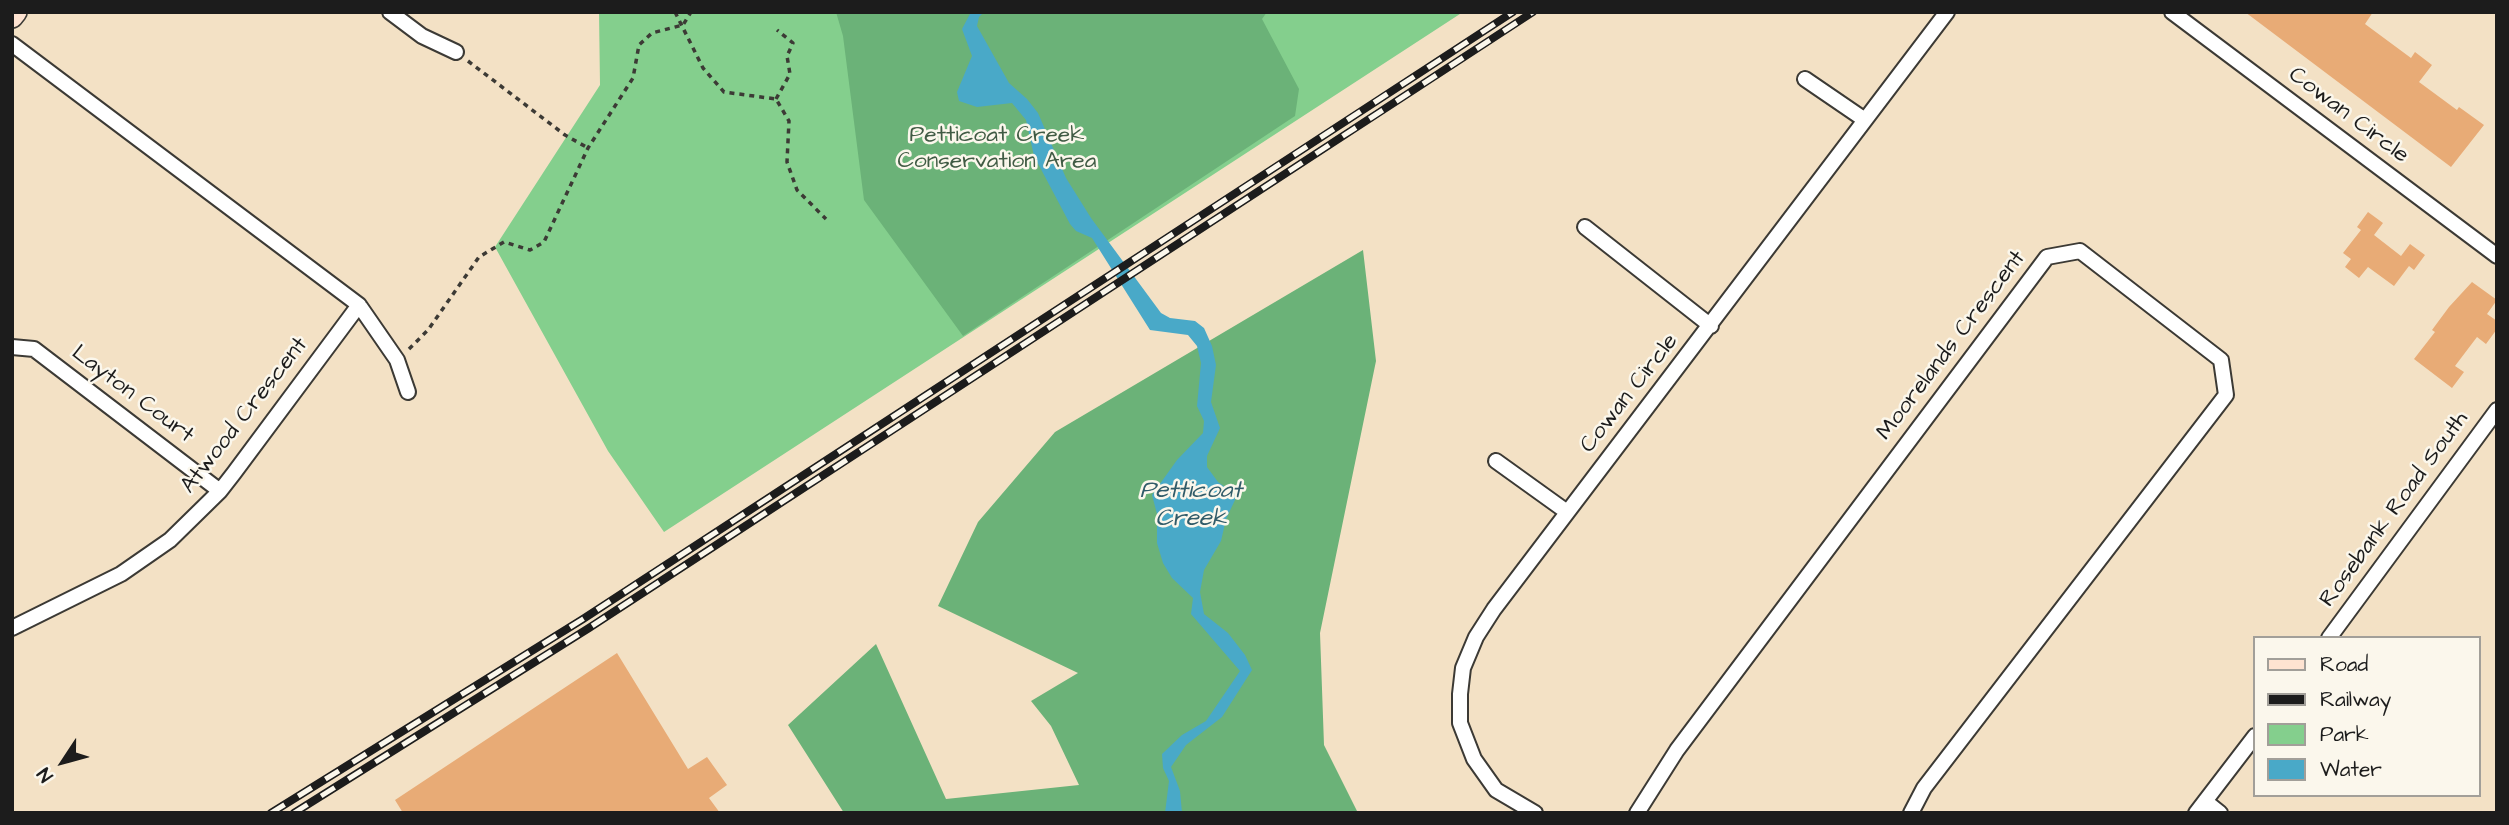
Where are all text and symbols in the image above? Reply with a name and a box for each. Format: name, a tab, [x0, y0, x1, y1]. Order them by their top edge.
street label: Cowan Circle	[2282, 62, 2414, 170]
park label: Petticoat Creek Conservation Area	[897, 122, 1097, 176]
street label: Moorelands Crescent	[1872, 246, 2032, 446]
street label: Cowan Circle	[1575, 329, 1685, 459]
street label: Atwood Crescent	[176, 333, 314, 499]
street label: Layton Court	[65, 340, 199, 450]
street label: Rosebank Road South	[2315, 407, 2475, 613]
water label: Petticoat Creek	[1140, 478, 1242, 534]
legend	[2254, 636, 2481, 797]
text: Road	[2320, 650, 2368, 679]
text: Railway	[2320, 685, 2391, 714]
text: Park	[2320, 720, 2369, 749]
north arrow	[28, 727, 98, 797]
text: Water	[2320, 755, 2382, 784]
text: N	[31, 762, 60, 787]

